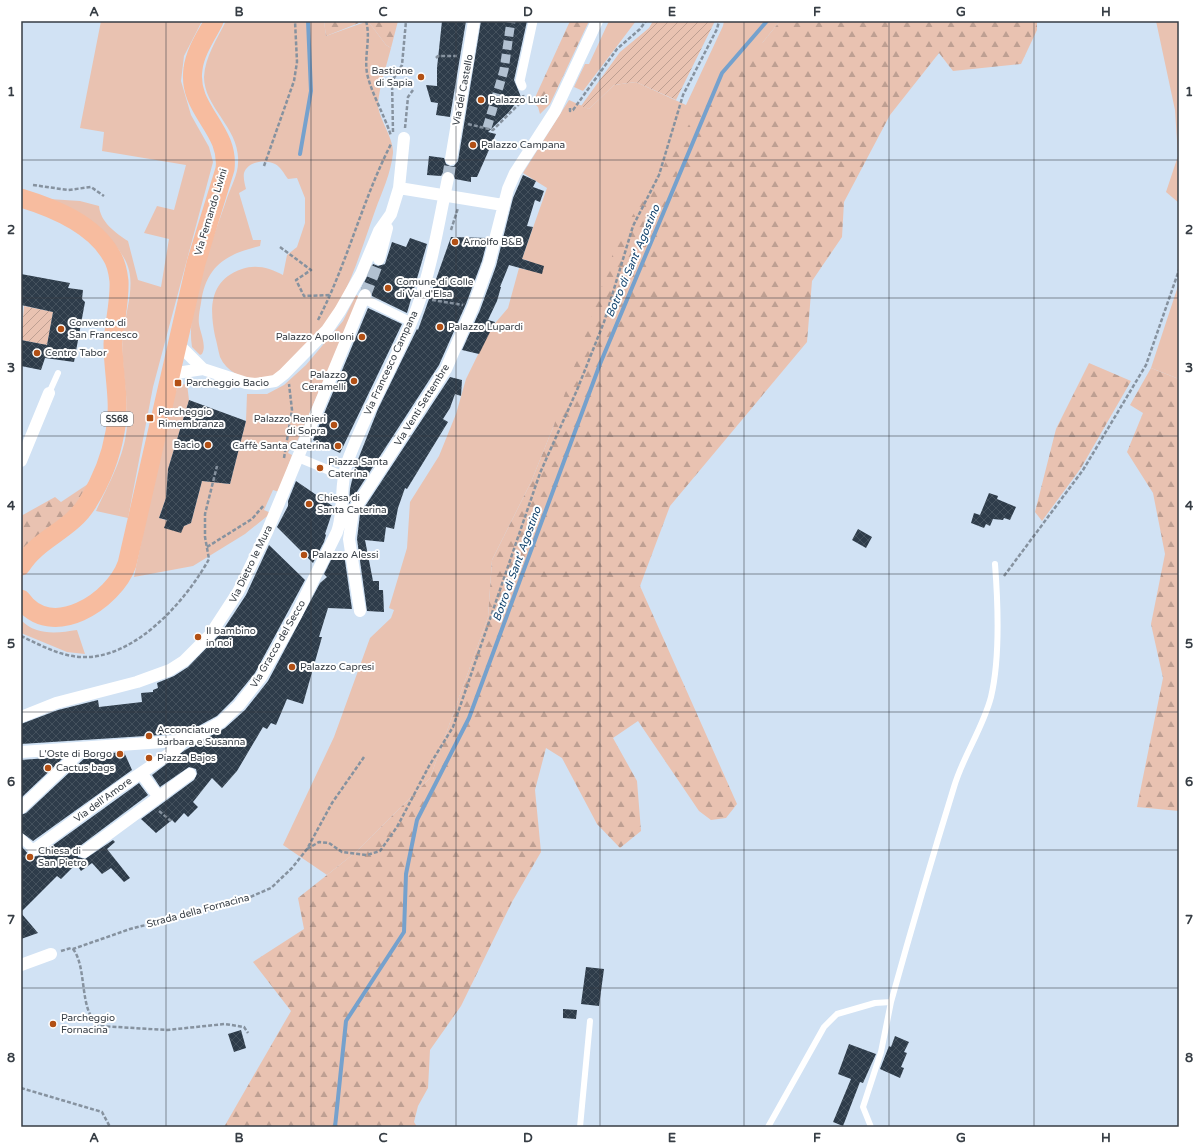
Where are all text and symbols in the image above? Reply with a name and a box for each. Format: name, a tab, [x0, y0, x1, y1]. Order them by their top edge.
text: A	[89, 4, 99, 20]
text: B	[234, 4, 244, 20]
text: C	[378, 4, 388, 20]
text: D	[523, 4, 533, 20]
text: E	[668, 4, 676, 20]
text: F	[813, 4, 821, 20]
text: G	[956, 4, 966, 20]
text: H	[1101, 4, 1111, 20]
street label: Via del Castello	[450, 53, 476, 127]
place label: Bastione di Sapia	[372, 65, 413, 89]
marker: Bastione di Sapia	[416, 72, 426, 82]
text: 1	[7, 84, 15, 100]
text: 1	[1185, 84, 1193, 100]
place label: Palazzo Luci	[489, 94, 548, 106]
marker: Palazzo Luci	[476, 95, 486, 105]
place label: Palazzo Campana	[481, 139, 565, 151]
marker: Palazzo Campana	[468, 140, 478, 150]
street label: Via Fernando Livini	[192, 167, 230, 257]
water label: Botro di Sant' Agostino	[603, 202, 663, 319]
text: 2	[7, 222, 15, 238]
text: 2	[1185, 222, 1193, 238]
place label: Arnolfo B&B	[463, 236, 522, 248]
marker: Arnolfo B&B	[450, 237, 460, 247]
place label: Comune di Colle di Val d'Elsa	[396, 276, 474, 300]
marker: Comune di Colle di Val d'Elsa	[383, 283, 393, 293]
street label: Via Francesco Campana	[361, 309, 421, 417]
place label: Convento di San Francesco	[69, 317, 138, 341]
place label: Palazzo Lupardi	[448, 321, 523, 333]
marker: Palazzo Lupardi	[435, 322, 445, 332]
marker: Convento di San Francesco	[56, 324, 66, 334]
place label: Palazzo Apolloni	[276, 331, 354, 343]
marker: Palazzo Apolloni	[357, 332, 367, 342]
place label: Centro Tabor	[45, 347, 107, 359]
marker: Centro Tabor	[32, 348, 42, 358]
text: 3	[7, 360, 15, 376]
text: 3	[1185, 360, 1193, 376]
street label: Via Venti Settembre	[392, 362, 452, 448]
place label: Palazzo Ceramelli	[302, 369, 346, 393]
marker: Palazzo Ceramelli	[349, 376, 359, 386]
place label: Parcheggio Bacìo	[186, 377, 269, 389]
marker: Parcheggio Bacìo	[173, 378, 183, 388]
place label: Parcheggio Rimembranza	[158, 406, 224, 430]
road number: SS68	[101, 412, 133, 426]
marker: Parcheggio Rimembranza	[145, 413, 155, 423]
place label: Palazzo Renieri di Sopra	[254, 413, 326, 437]
marker: Palazzo Renieri di Sopra	[329, 420, 339, 430]
place label: Bacìo	[174, 439, 200, 451]
marker: Bacìo	[203, 440, 213, 450]
place label: Caffè Santa Caterina	[232, 440, 330, 452]
marker: Caffè Santa Caterina	[333, 441, 343, 451]
place label: Piazza Santa Caterina	[328, 456, 388, 480]
marker: Piazza Santa Caterina	[315, 463, 325, 473]
place label: Chiesa di Santa Caterina	[317, 492, 387, 516]
text: 4	[7, 498, 16, 514]
text: 4	[1185, 498, 1194, 514]
marker: Chiesa di Santa Caterina	[304, 499, 314, 509]
water label: Botro di Sant' Agostino	[490, 504, 544, 623]
street label: Via Dietro le Mura	[227, 523, 275, 605]
place label: Palazzo Alessi	[312, 549, 378, 561]
marker: Palazzo Alessi	[299, 550, 309, 560]
street label: Via Gracco del Secco	[248, 598, 308, 690]
place label: Il bambino in noi	[206, 625, 256, 649]
marker: Il bambino in noi	[193, 632, 203, 642]
text: 5	[7, 636, 15, 652]
text: 5	[1185, 636, 1193, 652]
place label: Palazzo Capresi	[300, 661, 374, 673]
marker: Palazzo Capresi	[287, 662, 297, 672]
place label: Acconciature barbara e Susanna	[157, 724, 245, 748]
marker: Acconciature barbara e Susanna	[144, 731, 154, 741]
place label: L'Oste di Borgo	[39, 748, 112, 760]
marker: L'Oste di Borgo	[115, 749, 125, 759]
place label: Piazza Bajos	[157, 752, 216, 764]
marker: Piazza Bajos	[144, 753, 154, 763]
place label: Cactus bags	[56, 762, 114, 774]
marker: Cactus bags	[43, 763, 53, 773]
text: 6	[7, 774, 15, 790]
text: 6	[1185, 774, 1193, 790]
street label: Via dell'Amore	[72, 775, 135, 825]
place label: Chiesa di San Pietro	[38, 845, 87, 869]
marker: Chiesa di San Pietro	[25, 852, 35, 862]
street label: Strada della Fornacina	[145, 892, 251, 930]
text: 7	[7, 912, 15, 928]
text: 7	[1185, 912, 1193, 928]
place label: Parcheggio Fornacina	[61, 1012, 115, 1036]
marker: Parcheggio Fornacina	[48, 1019, 58, 1029]
text: 8	[7, 1050, 15, 1066]
text: 8	[1185, 1050, 1193, 1066]
text: A	[89, 1130, 99, 1146]
text: B	[234, 1130, 244, 1146]
text: C	[378, 1130, 388, 1146]
text: D	[523, 1130, 533, 1146]
text: E	[668, 1130, 676, 1146]
text: F	[813, 1130, 821, 1146]
text: G	[956, 1130, 966, 1146]
text: H	[1101, 1130, 1111, 1146]

